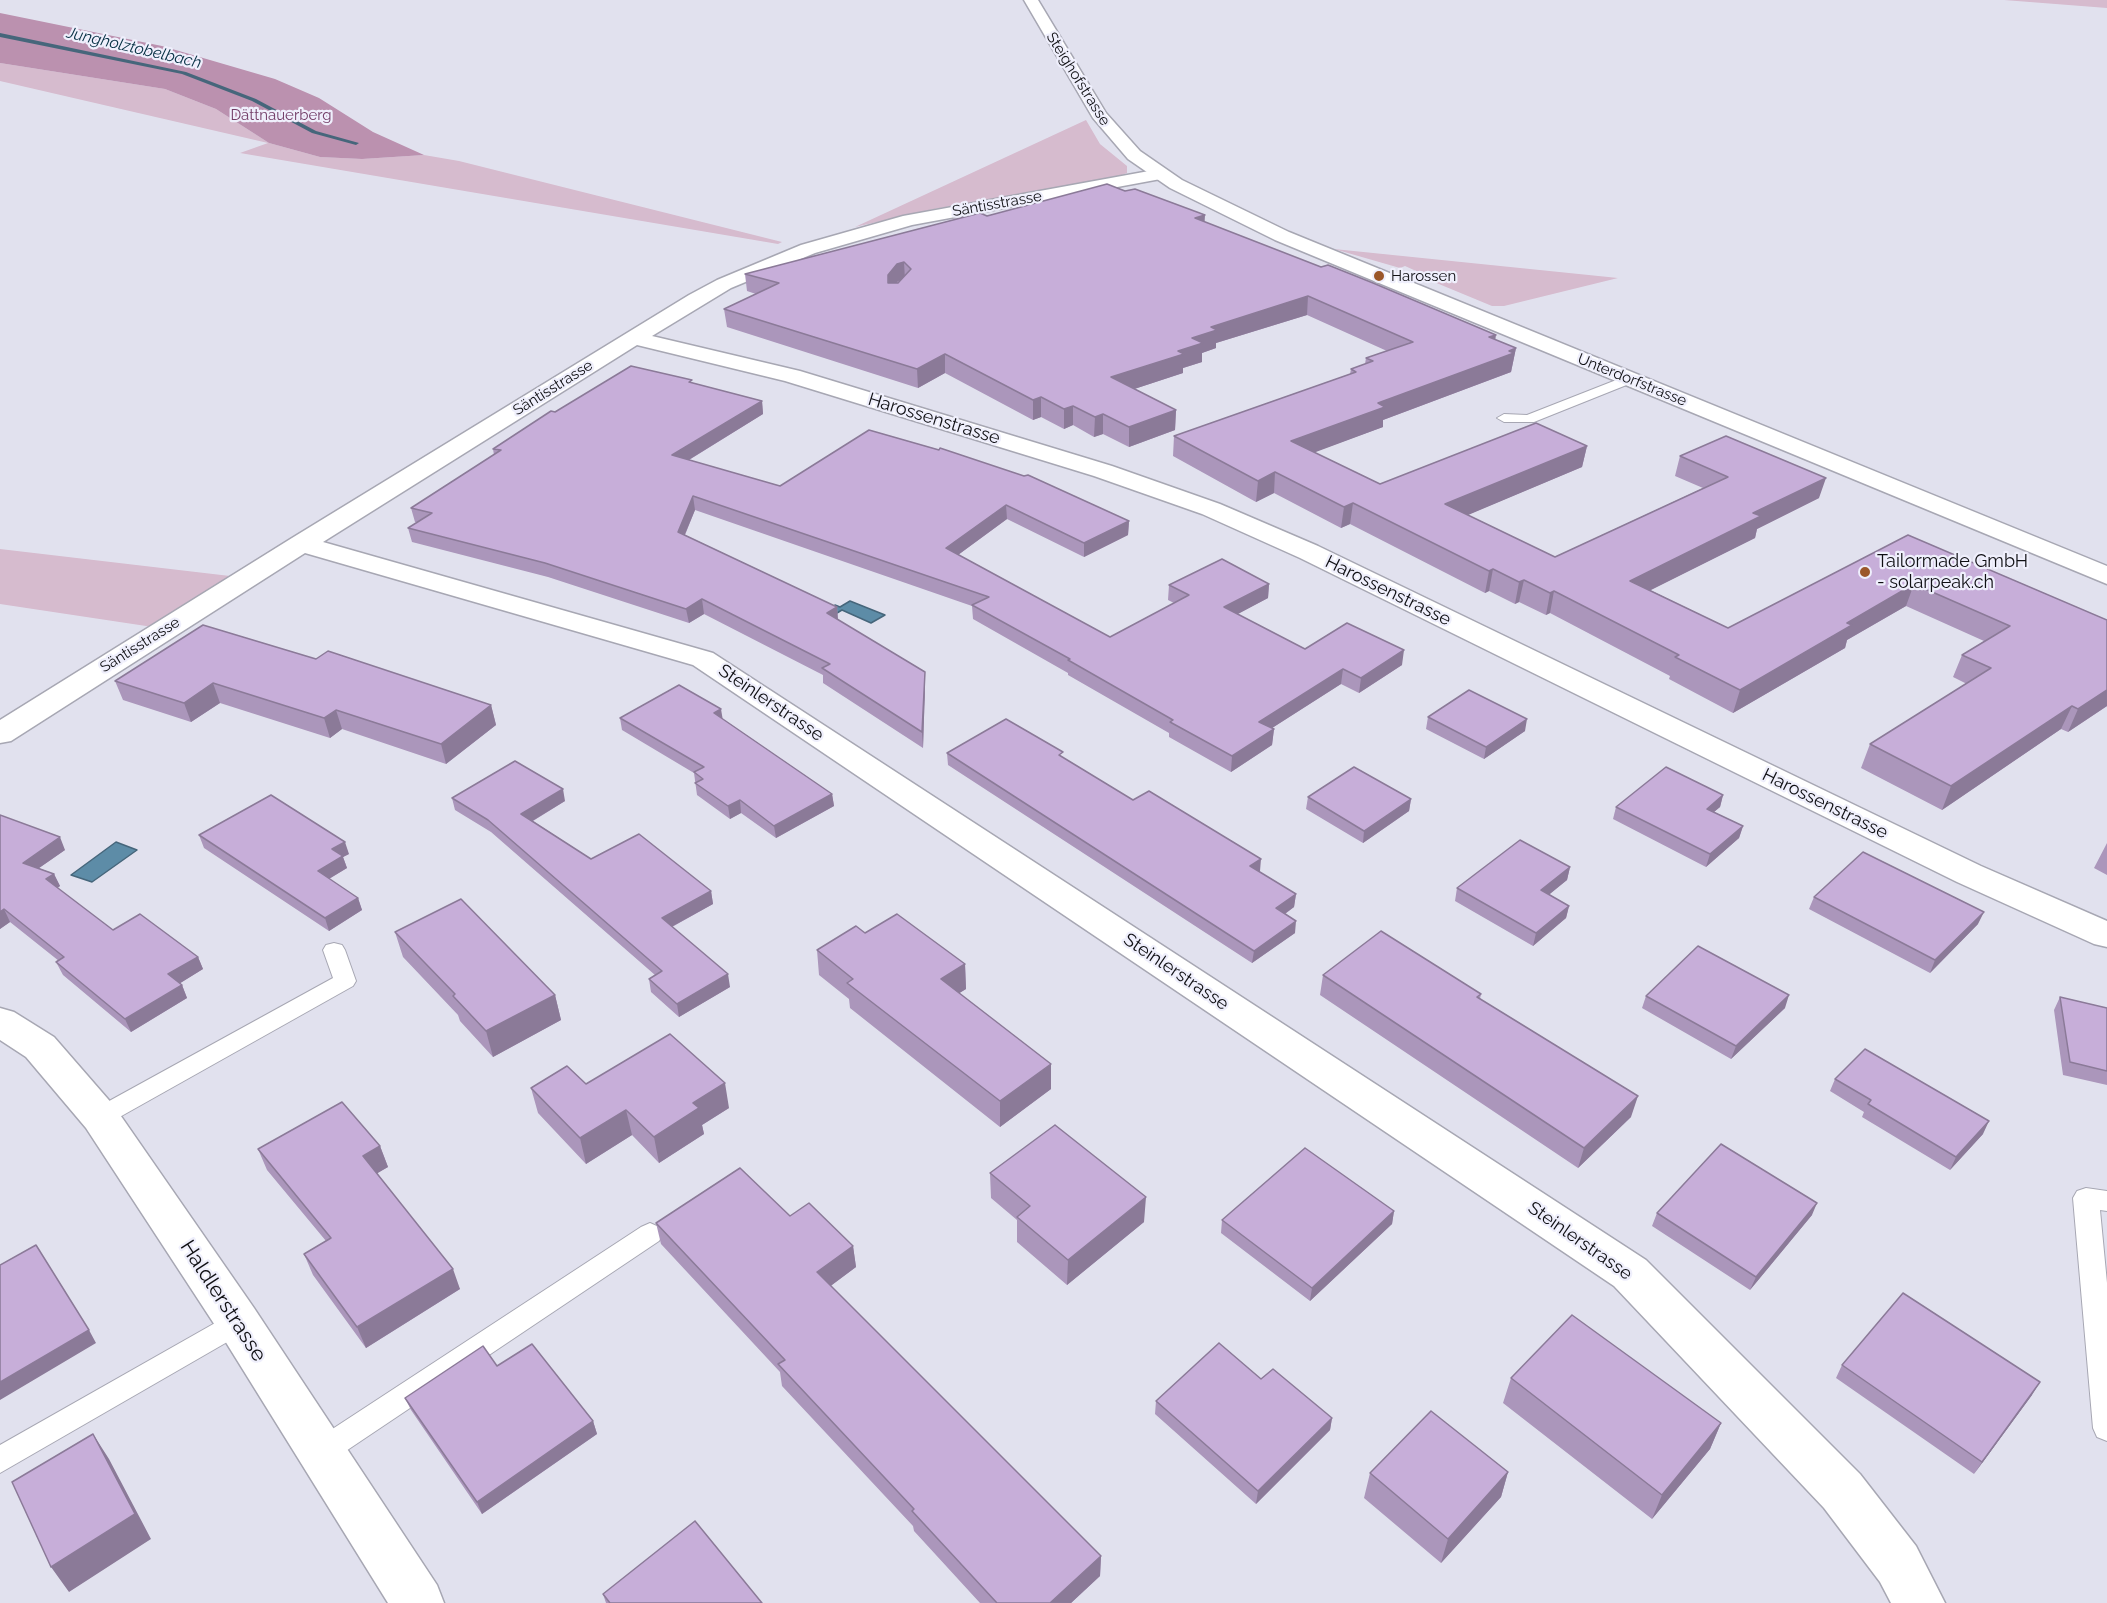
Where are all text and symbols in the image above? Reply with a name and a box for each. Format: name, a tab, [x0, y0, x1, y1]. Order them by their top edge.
water label: Jungholztobelbach	[65, 23, 203, 73]
street label: Steighofstrasse	[1042, 29, 1114, 129]
park label: Dättnauerberg	[230, 106, 332, 124]
street label: Säntisstrasse	[951, 187, 1043, 221]
place label: Harossen	[1391, 267, 1456, 285]
marker: Harossen	[1372, 269, 1386, 283]
street label: Unterdorfstrasse	[1575, 350, 1689, 410]
street label: Säntisstrasse	[510, 356, 596, 420]
street label: Harossenstrasse	[865, 389, 1003, 449]
street label: Harossenstrasse	[1322, 551, 1454, 631]
place label: Tailormade GmbH - solarpeak.ch	[1877, 551, 2028, 594]
marker: Tailormade GmbH - solarpeak.ch	[1858, 565, 1872, 579]
street label: Säntisstrasse	[97, 613, 183, 677]
street label: Steinlerstrasse	[714, 660, 828, 746]
street label: Harossenstrasse	[1759, 764, 1891, 844]
street label: Steinlerstrasse	[1119, 929, 1233, 1015]
street label: Steinlerstrasse	[1524, 1197, 1636, 1285]
street label: Haldlerstrasse	[174, 1236, 272, 1366]

